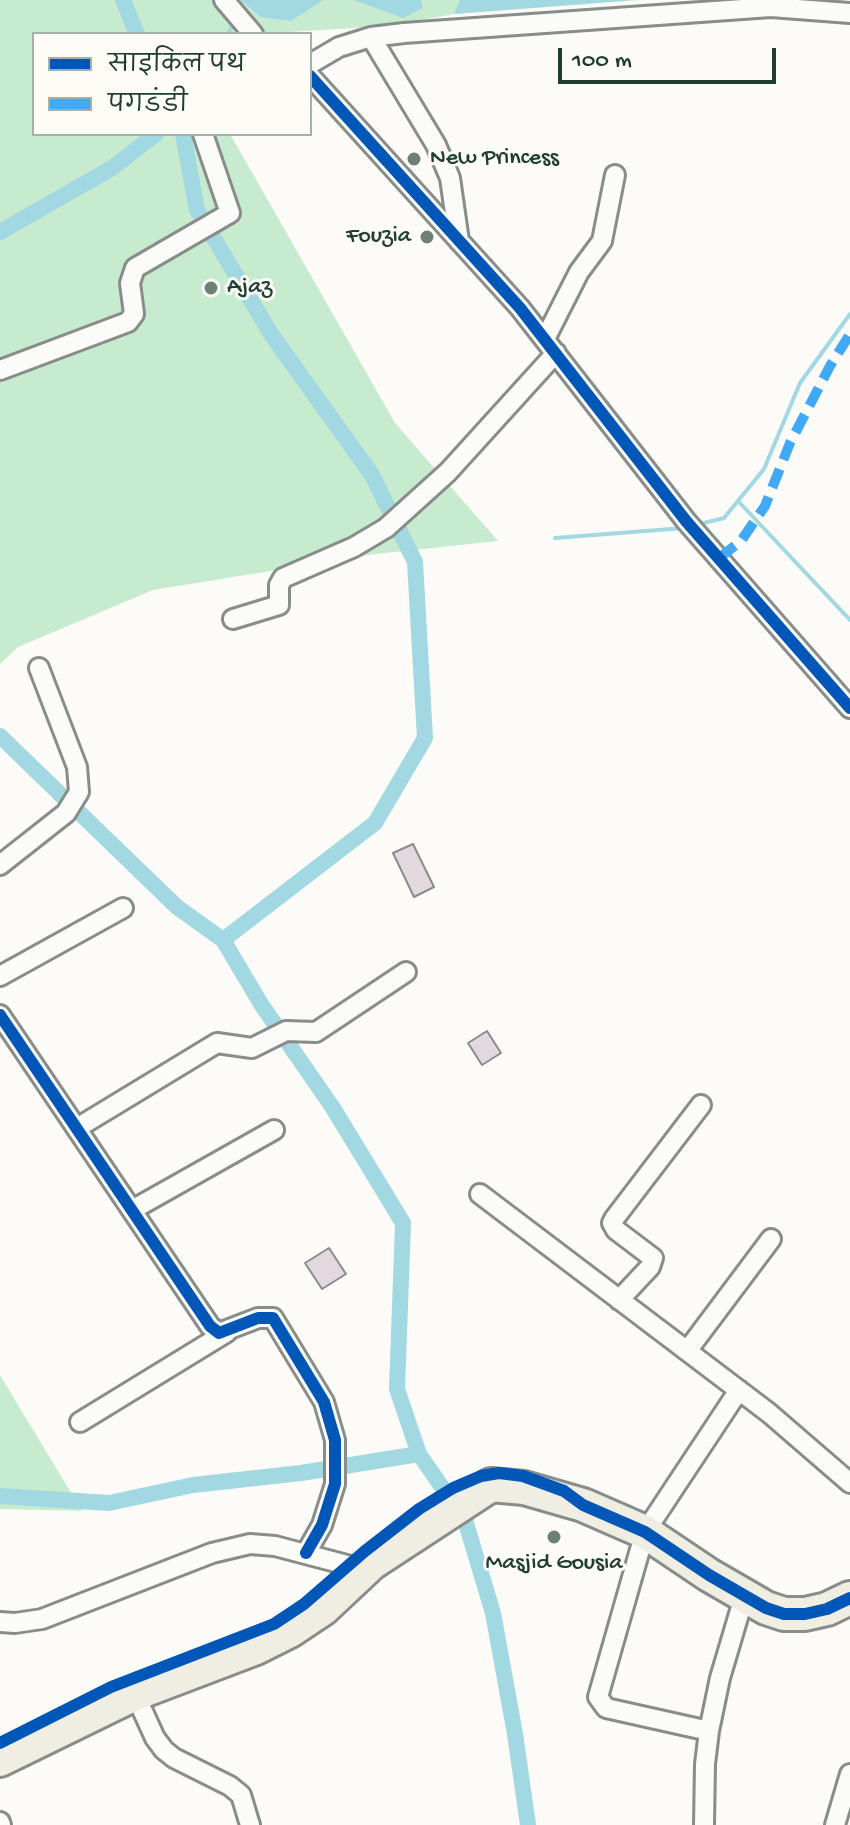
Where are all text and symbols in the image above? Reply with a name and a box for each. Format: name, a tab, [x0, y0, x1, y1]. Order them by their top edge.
legend	[32, 32, 312, 136]
scale bar	[562, 32, 780, 82]
text: 100 m	[572, 47, 632, 76]
text: साइकिल पथ	[108, 52, 245, 81]
text: पगडंडी	[108, 92, 187, 121]
place label: New Princess	[430, 145, 559, 173]
marker: New Princess	[405, 150, 423, 168]
place label: Fouzia	[346, 223, 411, 251]
marker: Fouzia	[418, 228, 436, 246]
place label: Ajaz	[227, 274, 272, 302]
marker: Ajaz	[202, 279, 220, 297]
marker: Masjid Gousia	[545, 1528, 563, 1546]
place label: Masjid Gousia	[486, 1550, 622, 1578]

